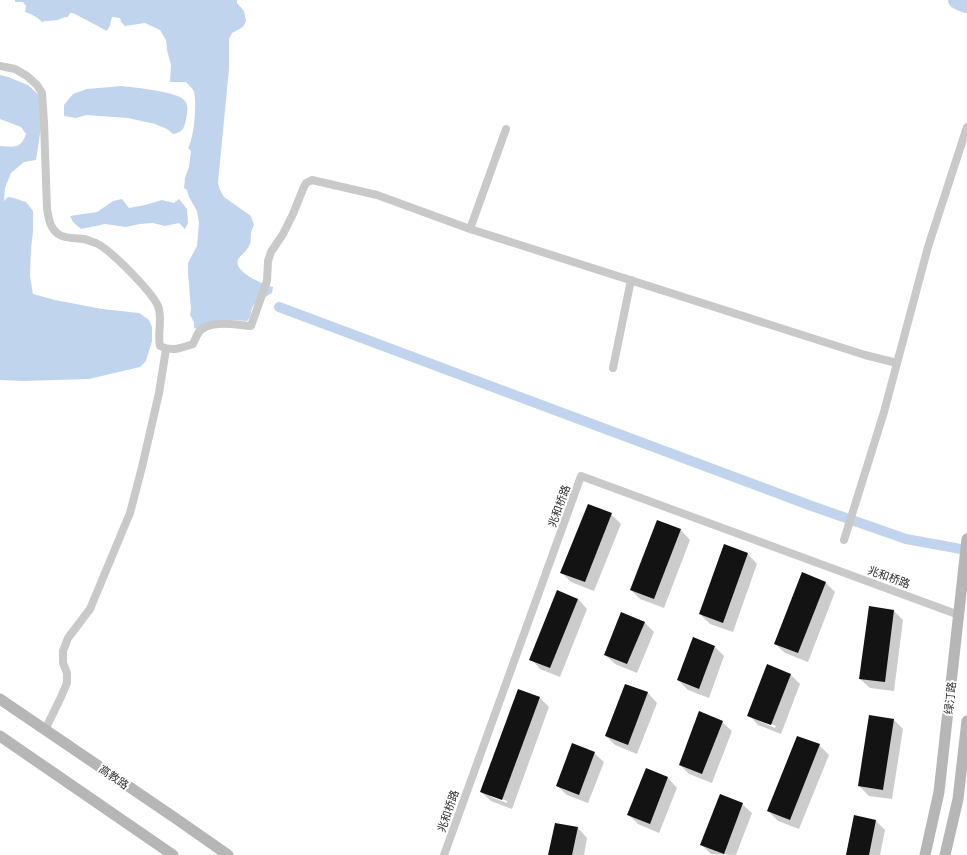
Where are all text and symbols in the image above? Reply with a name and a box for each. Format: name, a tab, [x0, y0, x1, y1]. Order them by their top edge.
street label: 兆和桥路	[546, 483, 572, 529]
street label: 兆和桥路	[866, 564, 912, 590]
street label: 绿汀路	[942, 681, 958, 715]
street label: 高教路	[97, 763, 131, 791]
street label: 兆和桥路	[435, 788, 461, 834]

